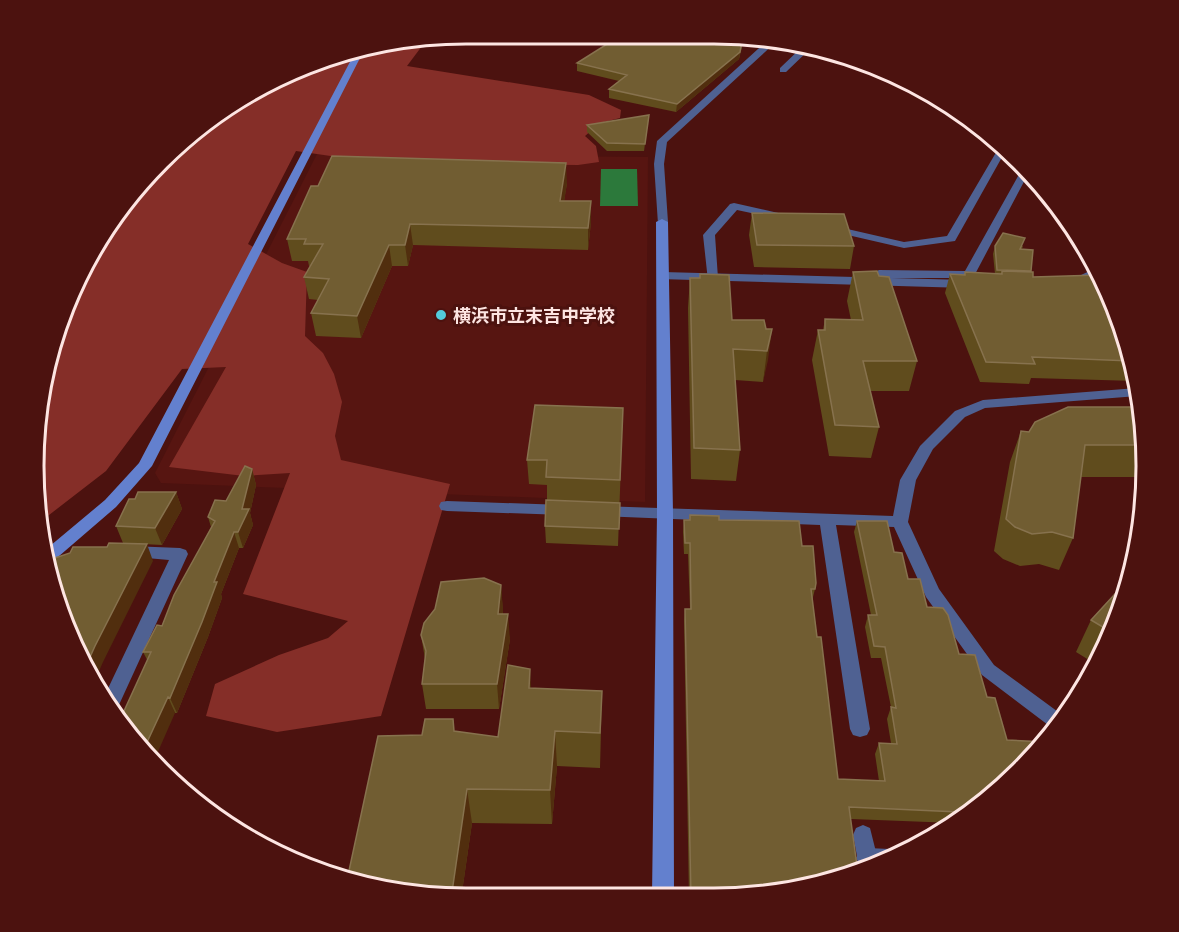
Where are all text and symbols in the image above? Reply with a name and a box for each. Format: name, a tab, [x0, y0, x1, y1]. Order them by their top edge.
place label: 横浜市立末吉中学校	[453, 304, 615, 327]
marker: 横浜市立末吉中学校	[434, 308, 448, 322]

